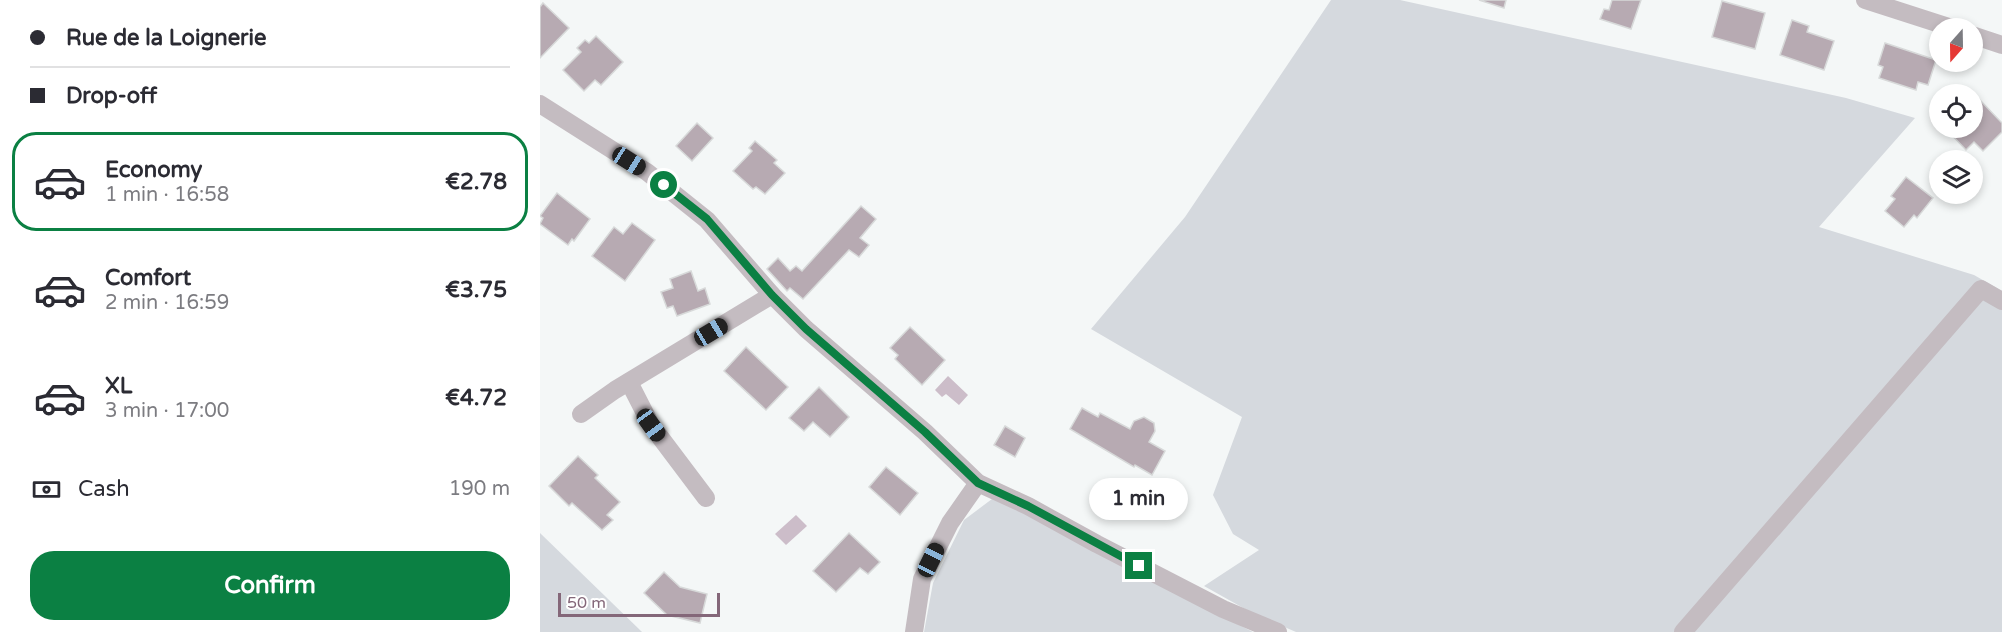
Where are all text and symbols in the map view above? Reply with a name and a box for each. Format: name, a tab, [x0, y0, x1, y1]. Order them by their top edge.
north arrow	[1929, 18, 1983, 72]
map controls	[1929, 18, 1983, 204]
text: Rue de la Loignerie	[66, 25, 266, 51]
text: Drop-off	[66, 83, 157, 109]
button: locate	[1929, 84, 1983, 138]
car	[609, 144, 649, 178]
button: layers	[1929, 150, 1983, 204]
icon: car	[33, 155, 87, 209]
text: Economy	[105, 157, 202, 183]
text: €2.78	[445, 169, 507, 195]
route start	[650, 171, 677, 198]
text: 1 min · 16:58	[105, 183, 229, 207]
icon: car	[33, 263, 87, 317]
text: Comfort	[105, 265, 191, 291]
text: €3.75	[445, 277, 507, 303]
text: 2 min · 16:59	[105, 291, 229, 315]
car	[691, 315, 731, 349]
icon: car	[33, 371, 87, 425]
text: XL	[105, 373, 132, 399]
text: €4.72	[445, 385, 507, 411]
text: 3 min · 17:00	[105, 399, 229, 423]
car	[633, 405, 669, 445]
icon: cash	[30, 473, 63, 506]
text: Cash	[78, 476, 130, 502]
text: 190 m	[449, 477, 510, 501]
callout: 1 min	[1090, 479, 1188, 521]
text: 1 min	[1112, 487, 1165, 511]
car	[915, 540, 947, 580]
button: Confirm	[30, 551, 510, 620]
route end	[1125, 552, 1152, 579]
scale bar	[558, 590, 720, 618]
text: 50 m	[567, 593, 606, 613]

